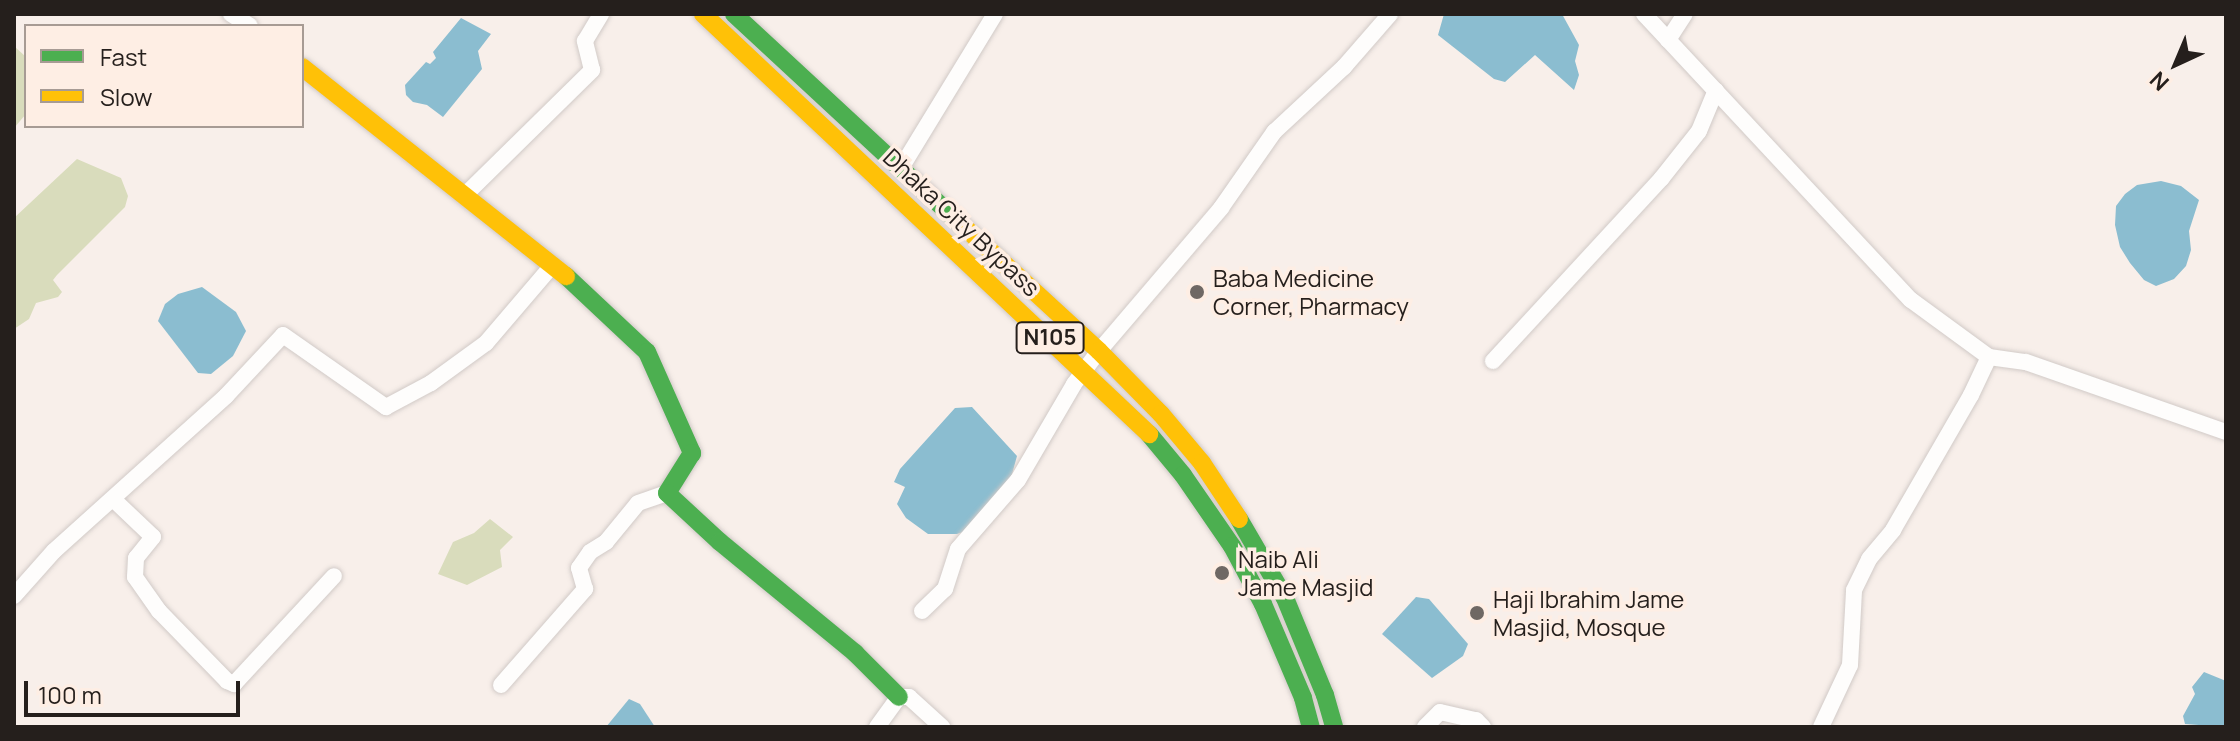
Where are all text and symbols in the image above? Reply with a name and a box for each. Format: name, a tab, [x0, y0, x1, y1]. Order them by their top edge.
legend	[24, 24, 304, 128]
north arrow	[2136, 24, 2216, 104]
text: Fast	[100, 40, 147, 73]
text: N	[2143, 65, 2175, 98]
text: Slow	[100, 80, 153, 113]
street label: Dhaka City Bypass	[878, 142, 1046, 302]
place label: Baba Medicine Corner, Pharmacy	[1213, 264, 1409, 320]
marker: Baba Medicine Corner, Pharmacy	[1188, 283, 1206, 301]
road number: N105	[1014, 320, 1086, 356]
place label: Naib Ali Jame Masjid	[1238, 545, 1373, 601]
marker: Naib Ali Jame Masjid	[1213, 564, 1231, 582]
place label: Haji Ibrahim Jame Masjid, Mosque	[1493, 585, 1684, 641]
marker: Haji Ibrahim Jame Masjid, Mosque	[1468, 604, 1486, 622]
scale bar	[28, 665, 244, 715]
text: 100 m	[38, 678, 102, 711]

